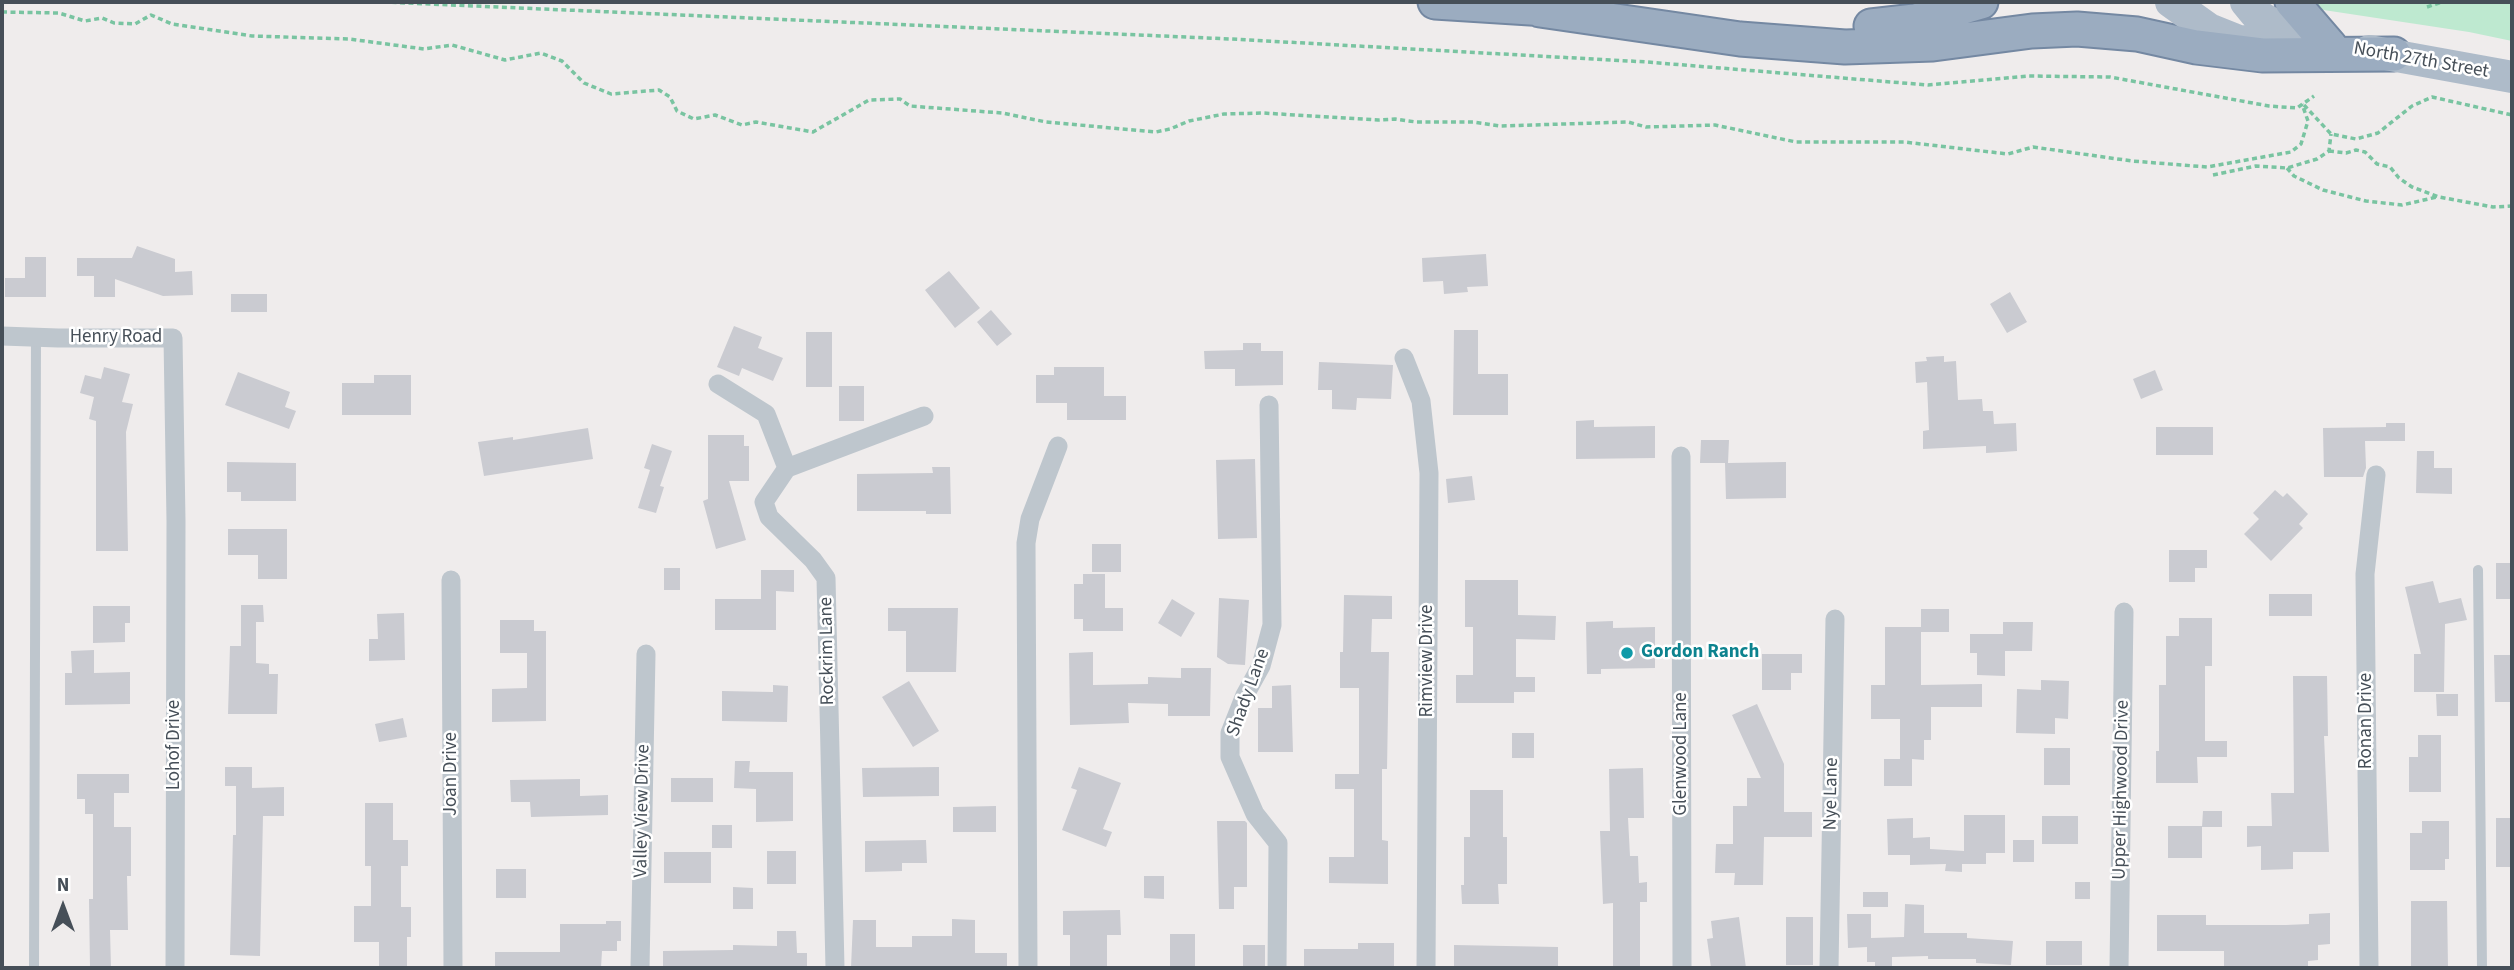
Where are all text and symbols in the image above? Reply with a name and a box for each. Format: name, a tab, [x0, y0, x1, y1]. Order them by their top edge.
street label: North 27th Street	[2352, 38, 2490, 84]
street label: Henry Road	[70, 327, 162, 349]
street label: Rockrim Lane	[816, 597, 840, 705]
street label: Rimview Drive	[1417, 605, 1439, 717]
place label: Gordon Ranch	[1641, 642, 1759, 664]
marker: Gordon Ranch	[1619, 645, 1635, 661]
street label: Shady Lane	[1223, 646, 1275, 740]
street label: Ronan Drive	[2356, 673, 2378, 769]
street label: Glenwood Lane	[1671, 692, 1693, 816]
street label: Lohof Drive	[164, 700, 186, 790]
street label: Upper Highwood Drive	[2109, 700, 2135, 880]
street label: Joan Drive	[441, 732, 463, 816]
street label: Valley View Drive	[630, 744, 656, 878]
street label: Nye Lane	[1820, 757, 1844, 831]
north arrow	[28, 872, 98, 942]
text: N	[57, 872, 69, 899]

